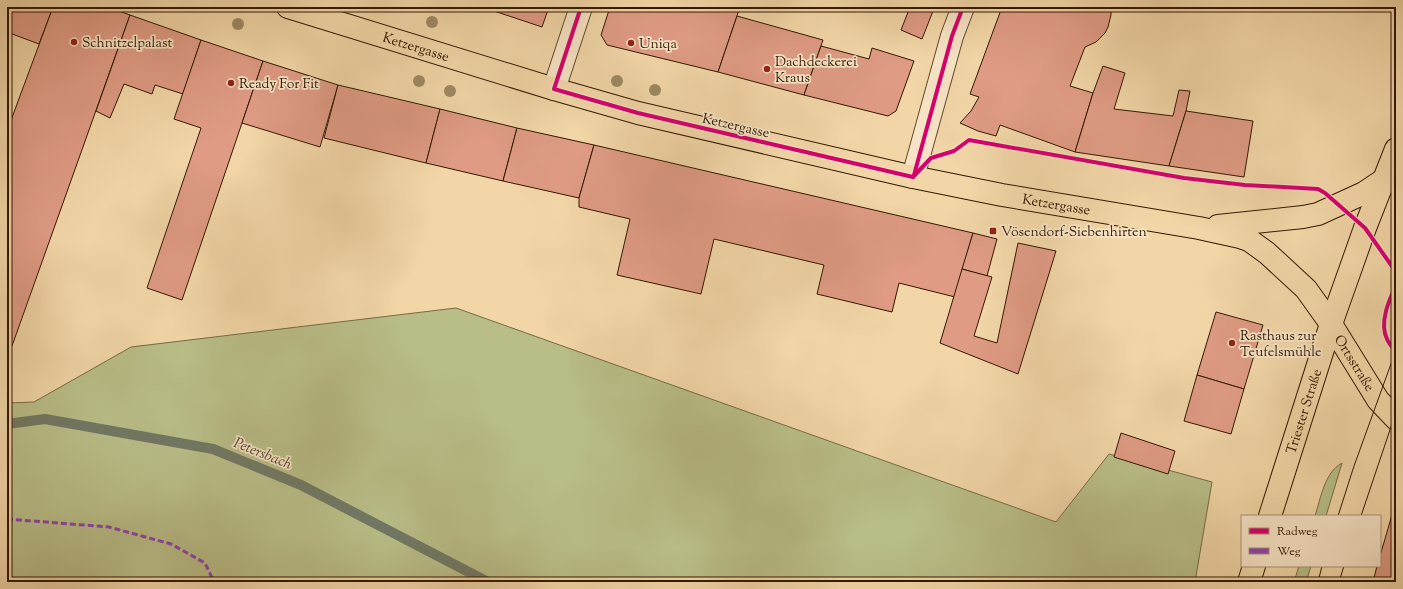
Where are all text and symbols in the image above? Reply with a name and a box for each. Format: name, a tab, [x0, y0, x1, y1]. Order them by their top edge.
street label: Ketzergasse	[380, 29, 451, 68]
place label: Schnitzelpalast	[82, 34, 172, 54]
place label: Uniqa	[639, 35, 677, 55]
marker: Schnitzelpalast	[69, 37, 79, 47]
marker: Uniqa	[626, 38, 636, 48]
place label: Dachdeckerei Kraus	[775, 53, 857, 89]
marker: Dachdeckerei Kraus	[762, 64, 772, 74]
place label: Ready For Fit	[239, 75, 319, 95]
marker: Ready For Fit	[226, 78, 236, 88]
street label: Ketzergasse	[700, 109, 771, 144]
street label: Ketzergasse	[1020, 191, 1092, 222]
place label: Vösendorf-Siebenhirten	[1001, 223, 1147, 243]
marker: Vösendorf-Siebenhirten	[988, 226, 998, 236]
place label: Rasthaus zur Teufelsmühle	[1240, 327, 1322, 363]
street label: Ortsstraße	[1328, 332, 1378, 396]
marker: Rasthaus zur Teufelsmühle	[1227, 338, 1237, 348]
street label: Triester Straße	[1282, 367, 1328, 457]
water label: Petersbach	[230, 433, 295, 476]
legend	[1241, 515, 1381, 567]
text: Radweg	[1277, 523, 1318, 541]
text: Weg	[1277, 543, 1301, 561]

